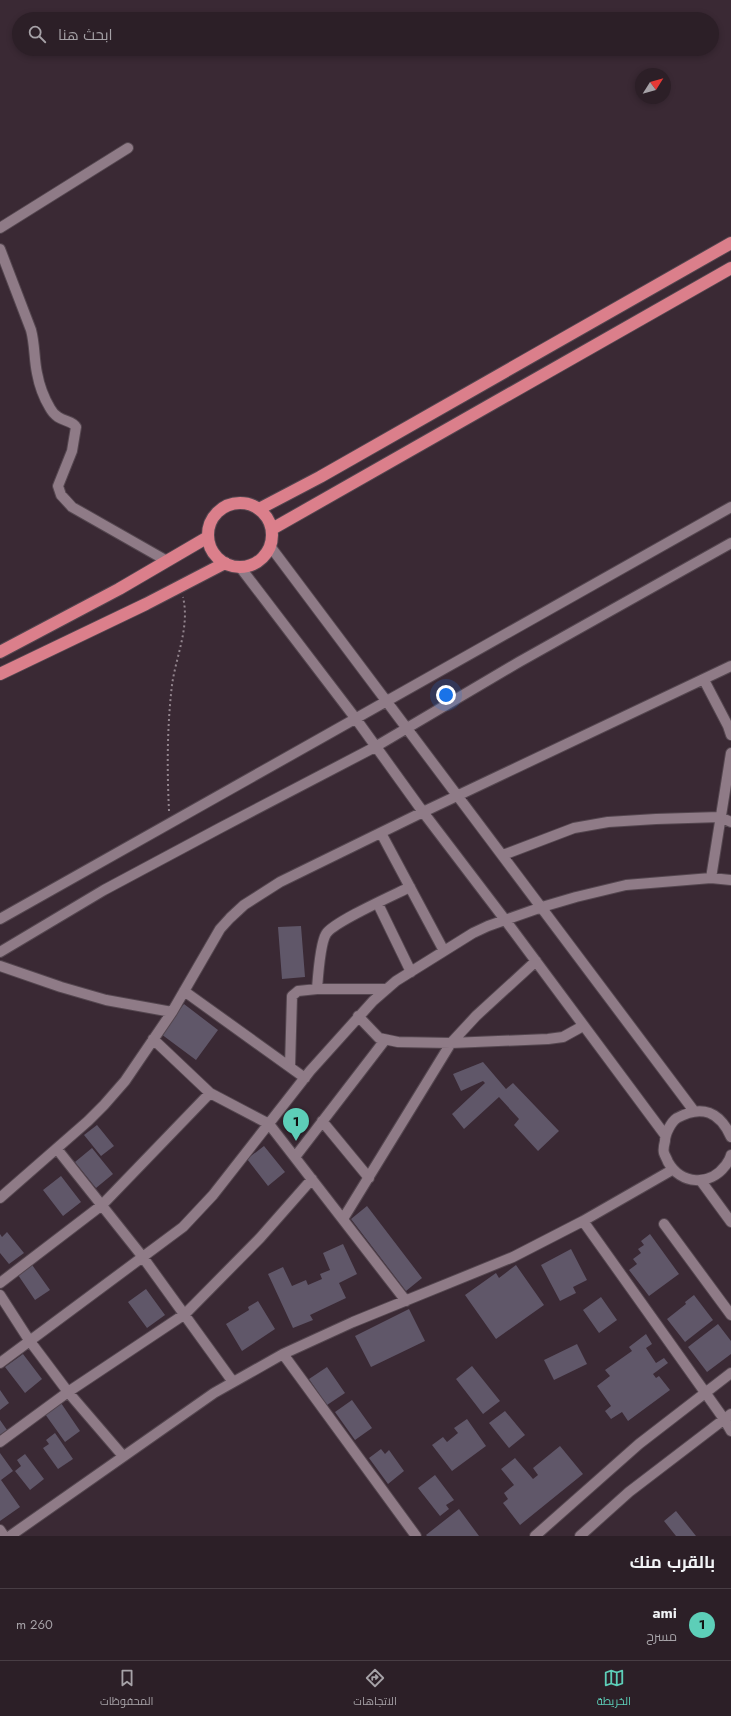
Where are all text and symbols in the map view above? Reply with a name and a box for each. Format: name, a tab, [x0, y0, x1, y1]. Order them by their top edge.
search box	[12, 12, 719, 56]
icon: search	[26, 23, 48, 45]
text: ابحث هنا	[58, 24, 113, 46]
north arrow	[635, 68, 671, 104]
your location	[436, 685, 456, 705]
pin: 1	[283, 1108, 309, 1141]
text: بالقرب منك	[630, 1550, 715, 1574]
text: ami	[652, 1602, 677, 1624]
text: 260 m	[16, 1615, 53, 1634]
text: 1	[699, 1615, 705, 1634]
text: مسرح	[646, 1627, 677, 1646]
tab: المحفوظات	[100, 1667, 153, 1711]
tab: الاتجاهات	[353, 1667, 397, 1711]
tab: الخريطة	[597, 1667, 631, 1711]

